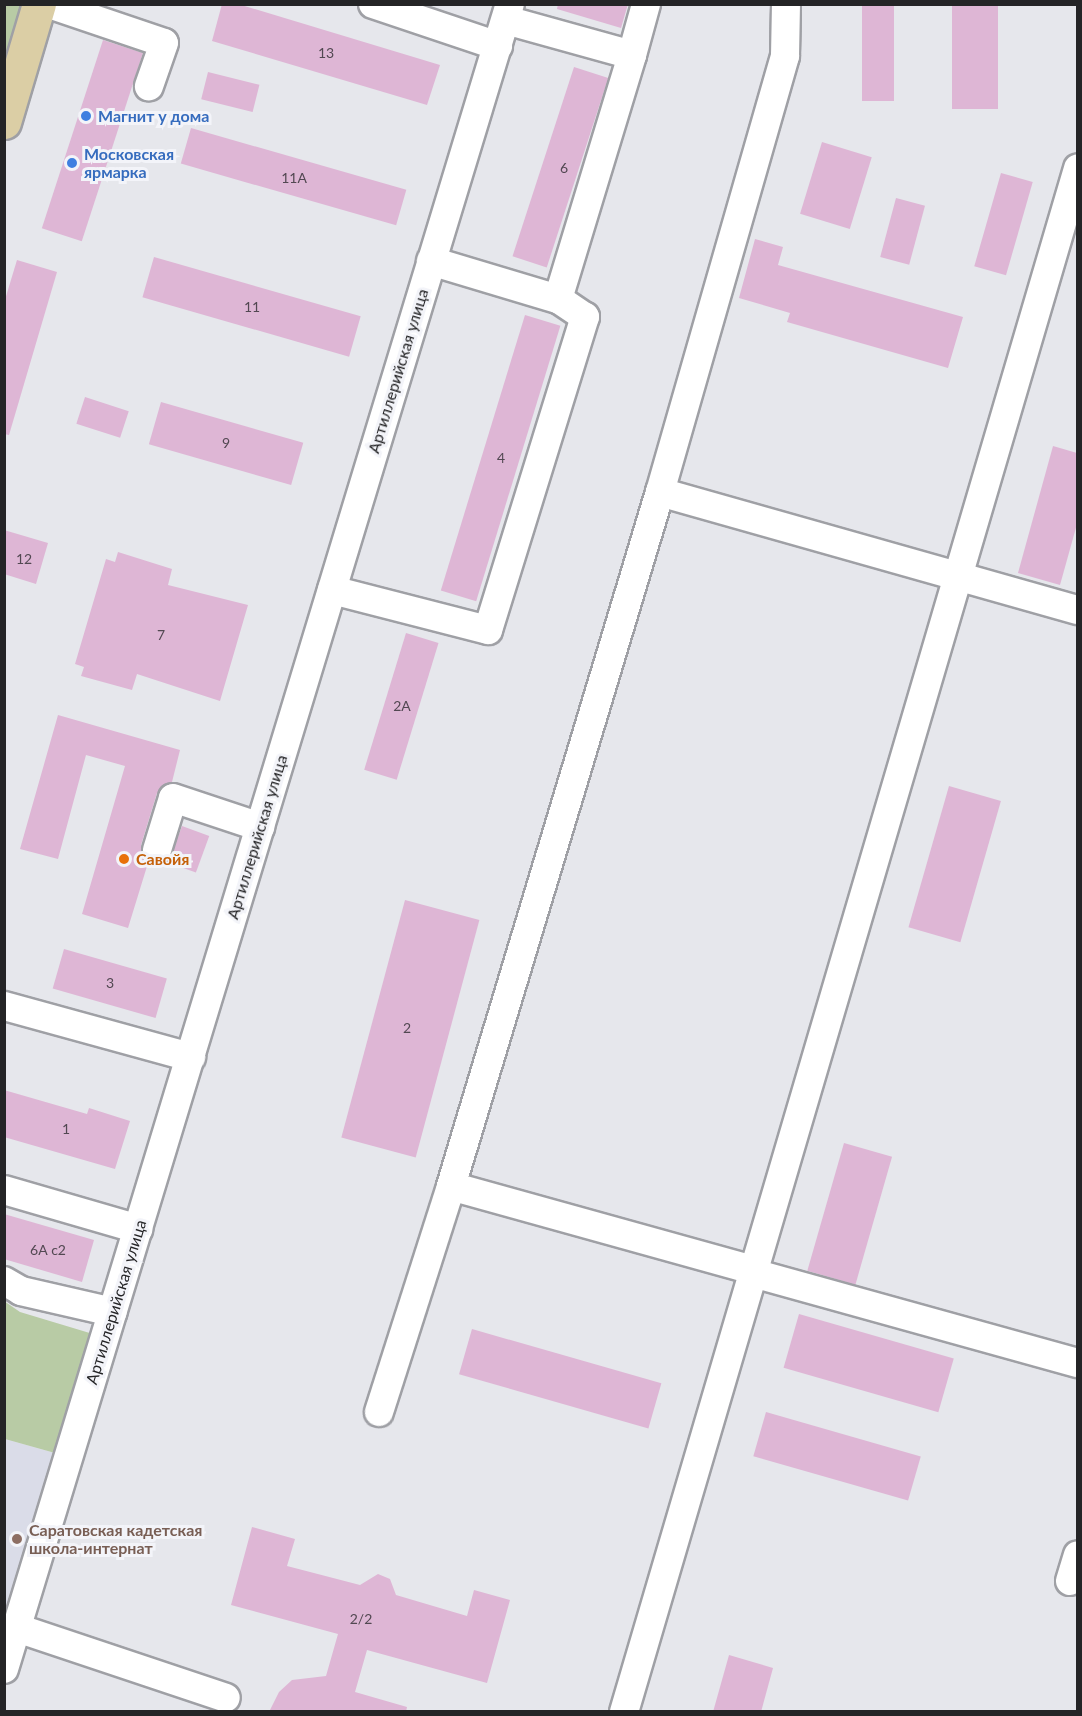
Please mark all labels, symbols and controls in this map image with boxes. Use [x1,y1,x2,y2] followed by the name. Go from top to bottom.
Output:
[318,45,334,61] house number: 13
[98,106,209,126] place label: Магнит у дома
[79,109,93,123] marker: Магнит у дома
[84,144,174,182] place label: Московская ярмарка
[65,156,79,170] marker: Московская ярмарка
[560,160,568,176] house number: 6
[281,170,307,186] house number: 11А
[364,286,432,456] street label: Артиллерийская улица
[244,299,260,315] house number: 11
[222,435,230,451] house number: 9
[497,450,505,466] house number: 4
[16,551,32,567] house number: 12
[157,627,165,643] house number: 7
[393,698,411,714] house number: 2А
[223,752,291,922] street label: Артиллерийская улица
[136,849,189,869] place label: Савойя
[117,852,131,866] marker: Савойя
[106,975,114,991] house number: 3
[403,1020,411,1036] house number: 2
[62,1121,70,1137] house number: 1
[82,1217,150,1387] street label: Артиллерийская улица
[30,1242,66,1258] house number: 6А с2
[29,1520,202,1558] place label: Саратовская кадетская школа-интернат
[10,1532,24,1546] marker: Саратовская кадетская школа-интернат
[350,1611,372,1627] house number: 2/2

